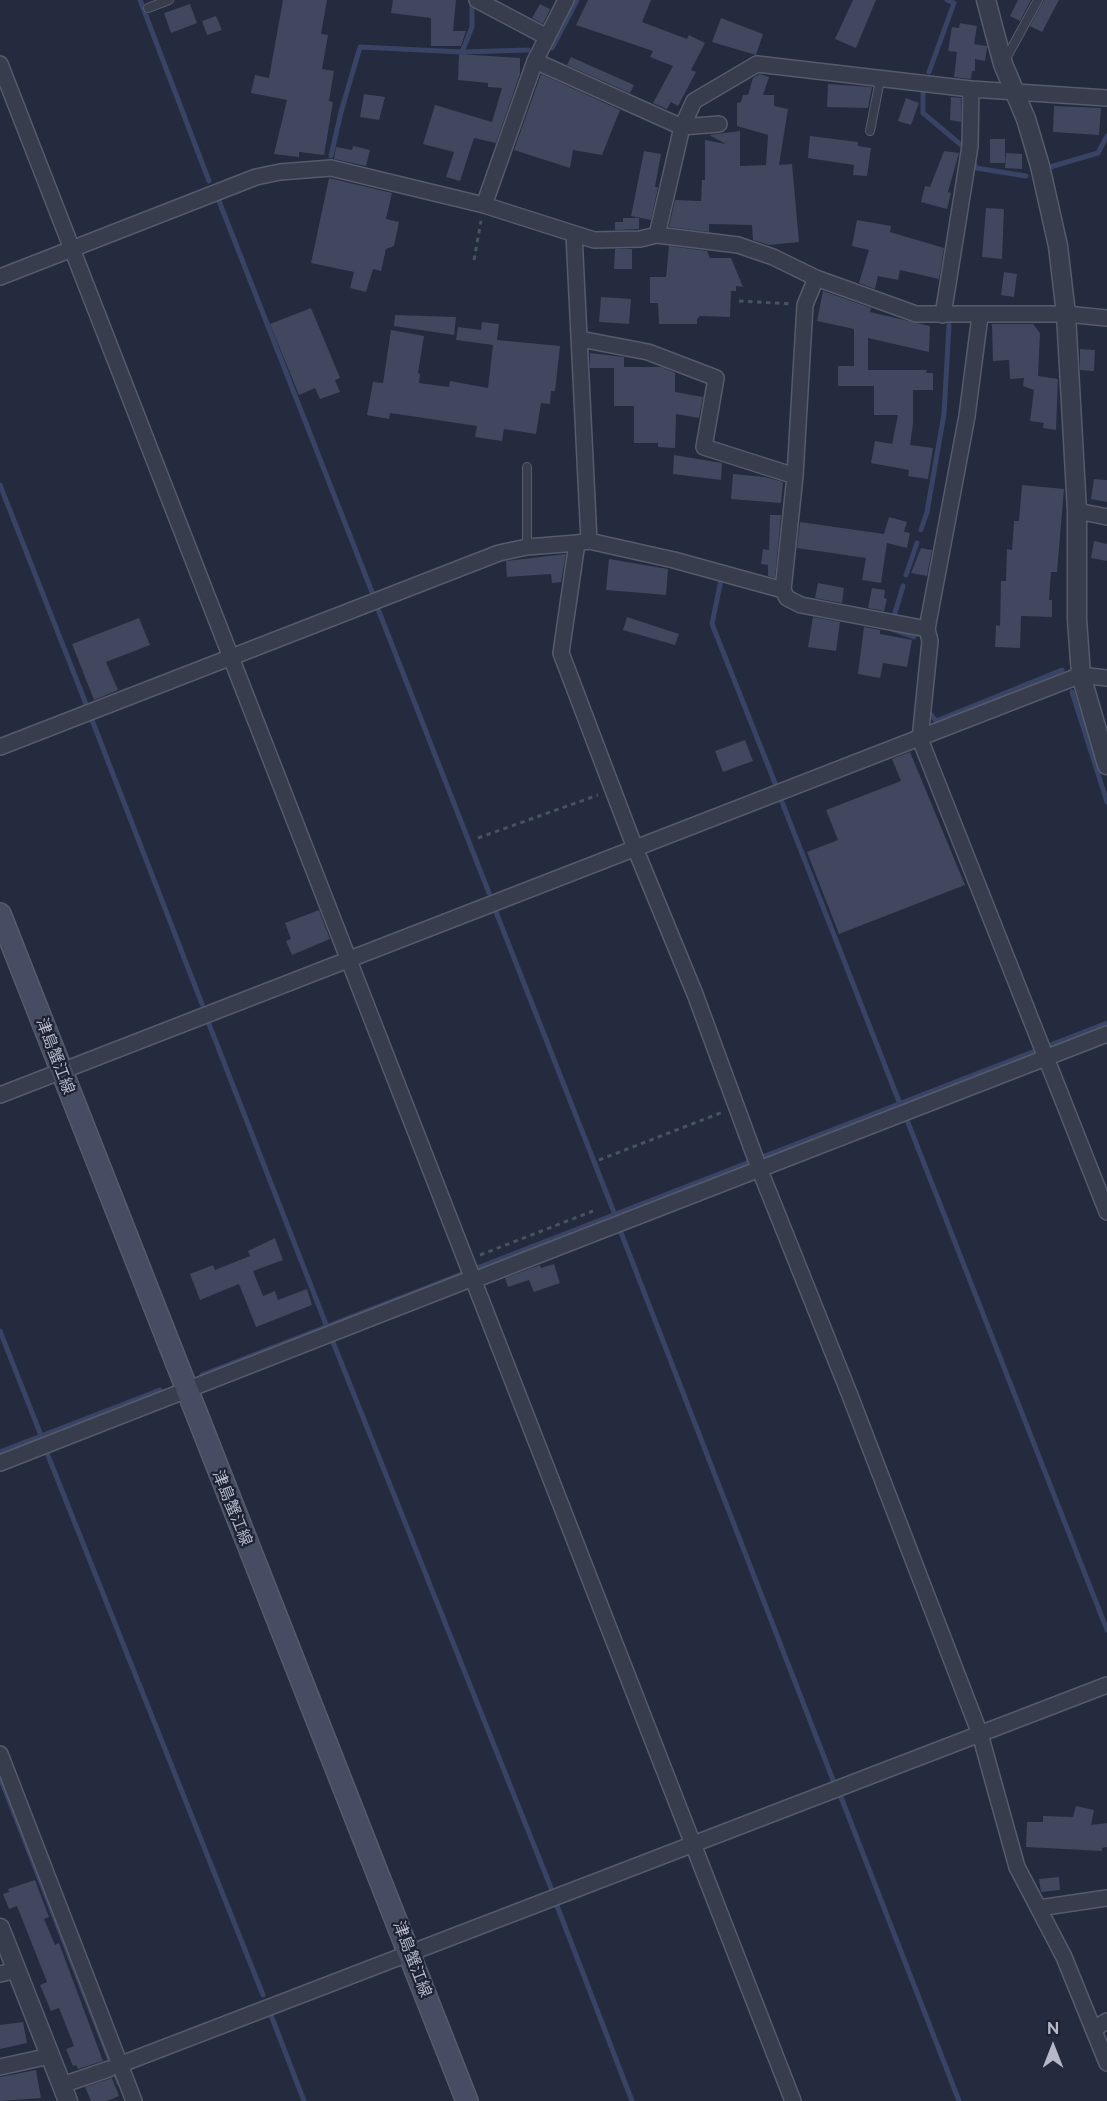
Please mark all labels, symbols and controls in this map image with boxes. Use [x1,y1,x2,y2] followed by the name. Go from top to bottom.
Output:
[32,1015,78,1097] street label: 津島蟹江線
[208,1467,256,1549] street label: 津島蟹江線
[389,1918,435,2000] street label: 津島蟹江線
[1023,2017,1083,2077] north arrow
[1047,2019,1059,2038] text: N

